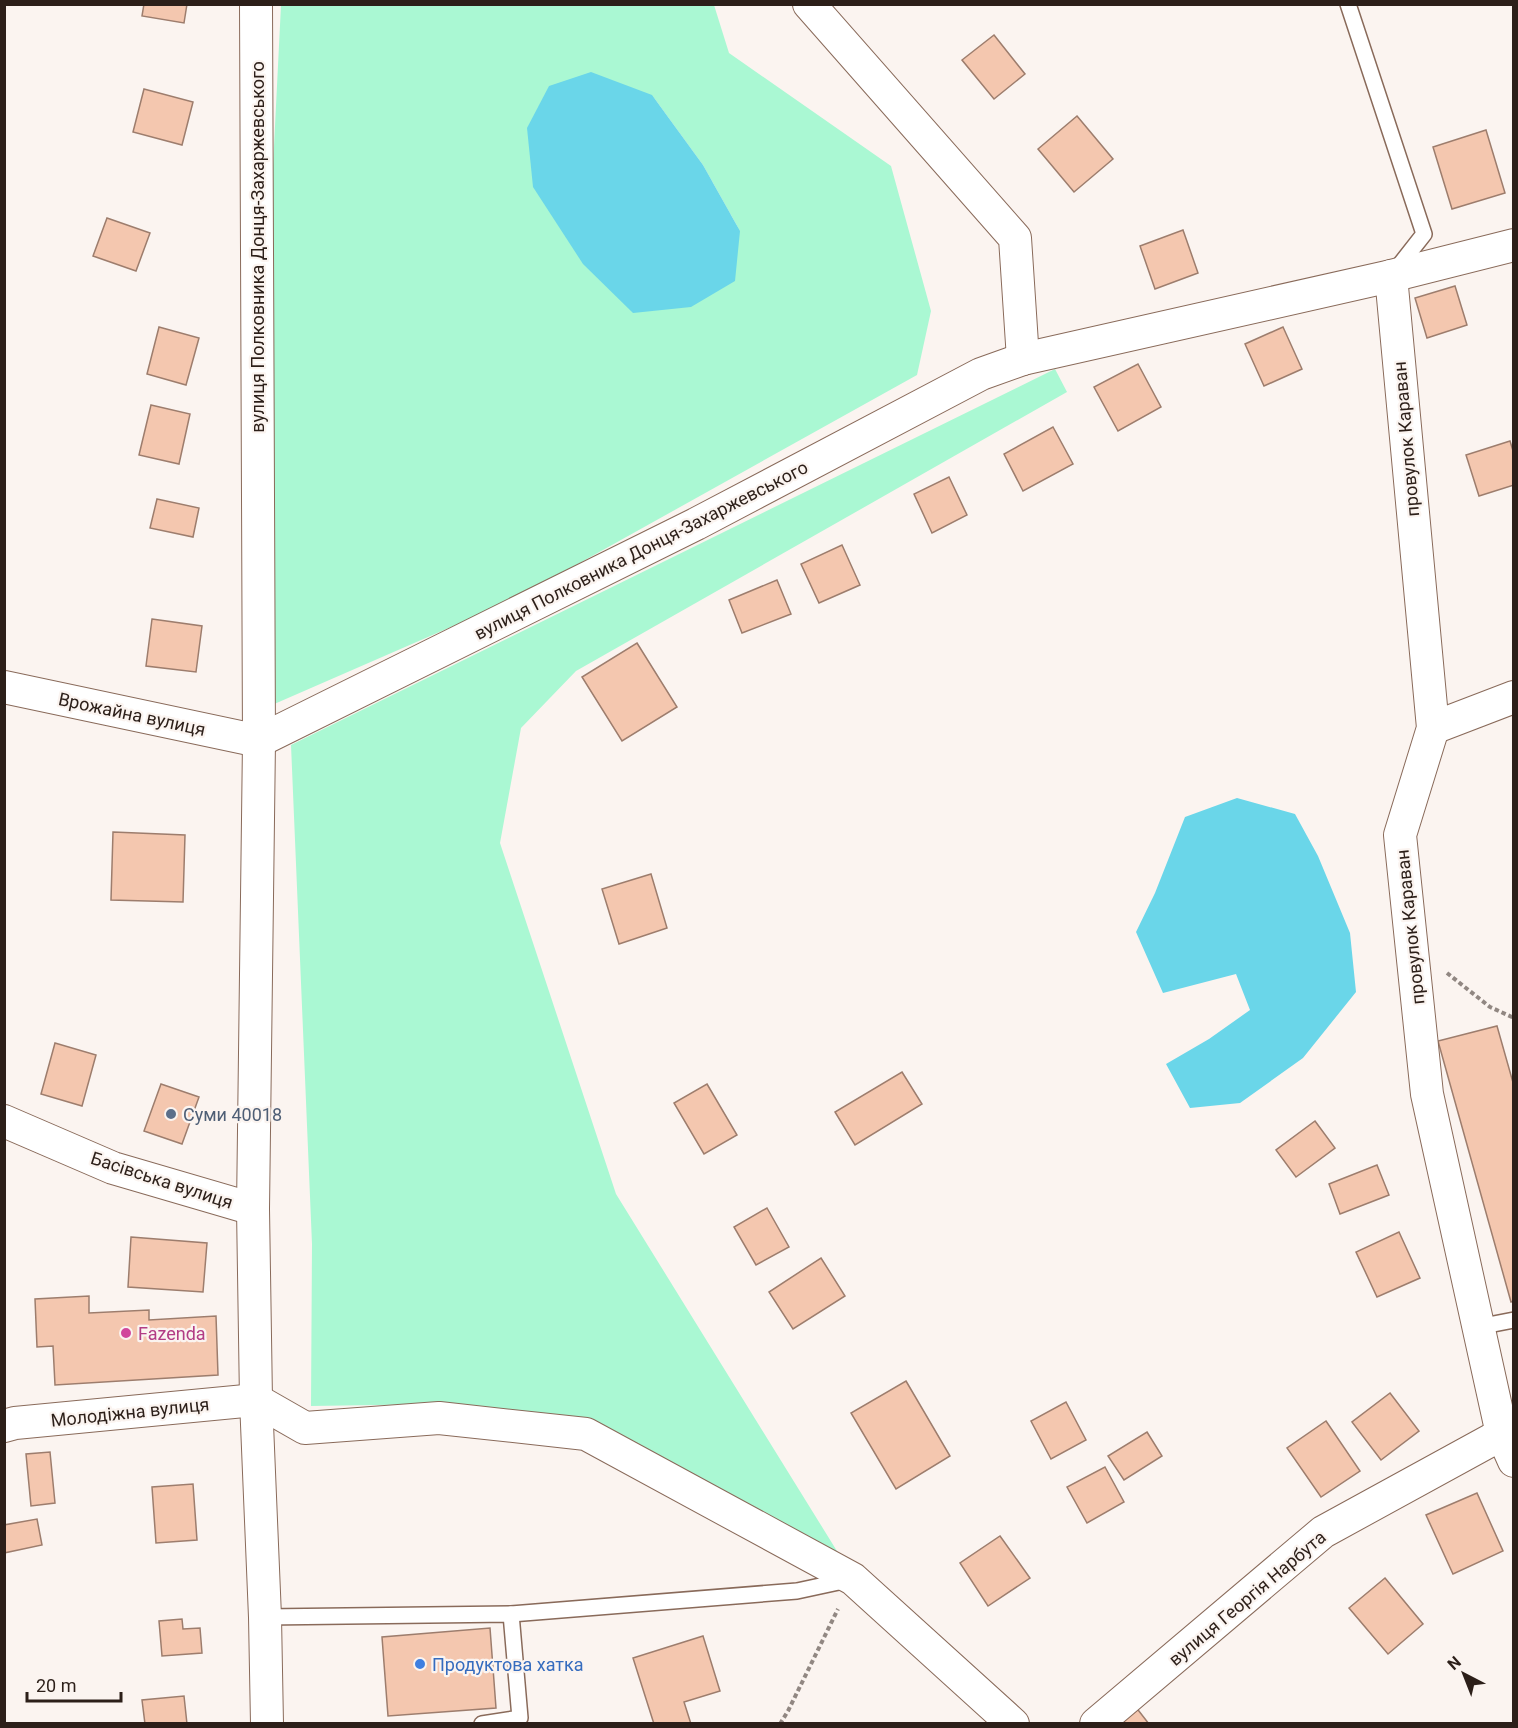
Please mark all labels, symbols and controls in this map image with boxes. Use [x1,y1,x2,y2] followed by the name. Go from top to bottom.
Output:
[247,61,268,433] street label: вулиця Полковника Донця-Захаржевського
[1389,361,1423,517] street label: провулок Караван
[471,456,811,644] street label: вулиця Полковника Донця-Захаржевського
[57,688,207,740] street label: Врожайна вулиця
[1391,848,1429,1006] street label: провулок Караван
[183,1104,282,1125] place label: Суми 40018
[164,1107,178,1121] marker: Суми 40018
[88,1147,236,1213] street label: Басівська вулиця
[138,1323,206,1344] place label: Fazenda
[119,1326,133,1340] marker: Fazenda
[50,1393,210,1431] street label: Молодіжна вулиця
[1164,1526,1330,1670] street label: вулиця Георгія Нарбута
[1434,1644,1494,1704] north arrow
[1444,1652,1465,1674] text: N
[432,1654,584,1675] place label: Продуктова хатка
[413,1657,427,1671] marker: Продуктова хатка
[27,1665,122,1703] scale bar
[36,1675,76,1696] text: 20 m

